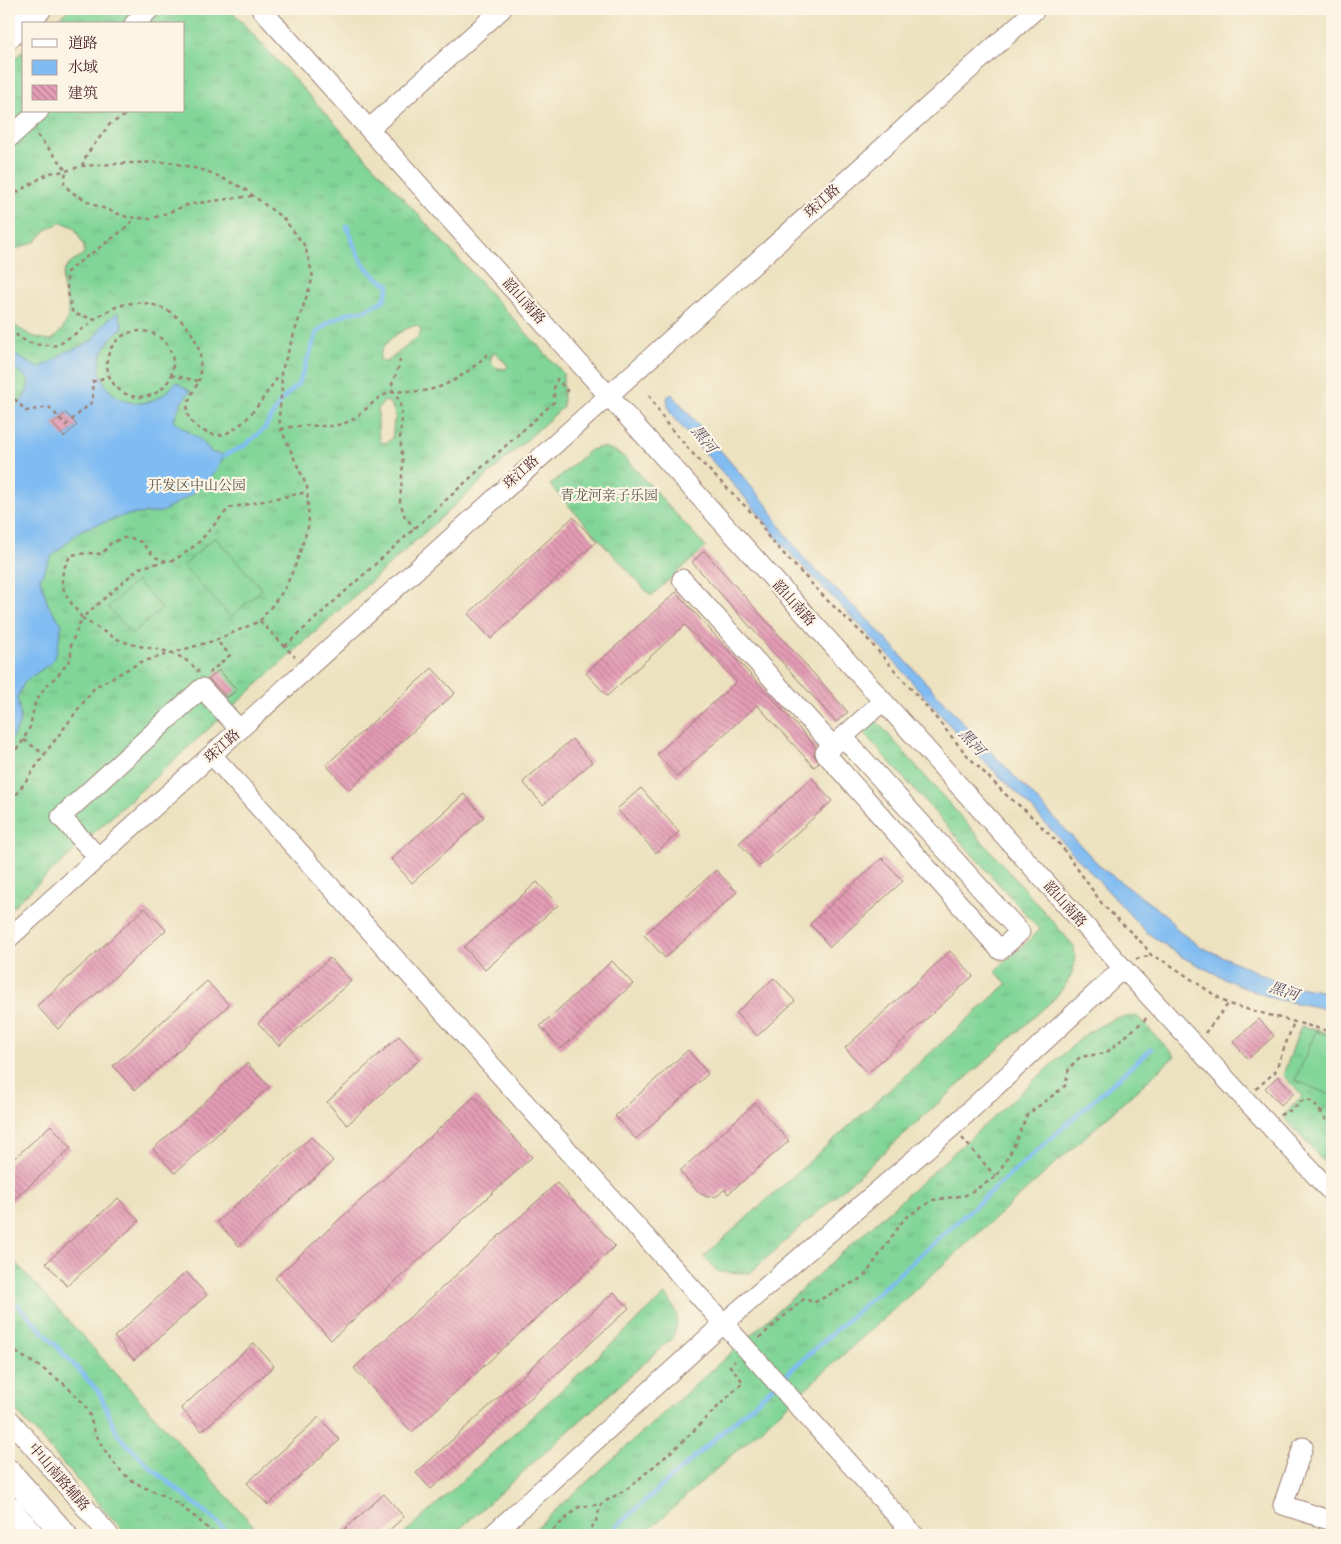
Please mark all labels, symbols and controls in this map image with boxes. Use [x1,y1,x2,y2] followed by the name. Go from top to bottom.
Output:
[22,22,185,112] legend
[68,34,98,52] text: 道路
[68,58,98,76] text: 水域
[68,84,98,102] text: 建筑
[801,181,843,221] street label: 珠江路
[499,275,549,327] street label: 韶山南路
[688,422,722,459] water label: 黑河
[500,452,542,492] street label: 珠江路
[148,477,246,494] park label: 开发区中山公园
[560,487,658,504] park label: 青龙河亲子乐园
[769,577,819,629] street label: 韶山南路
[955,725,991,761] water label: 黑河
[201,726,243,766] street label: 珠江路
[1040,878,1090,930] street label: 韶山南路
[1267,978,1304,1005] water label: 黑河
[25,1440,93,1514] street label: 中山南路辅路

